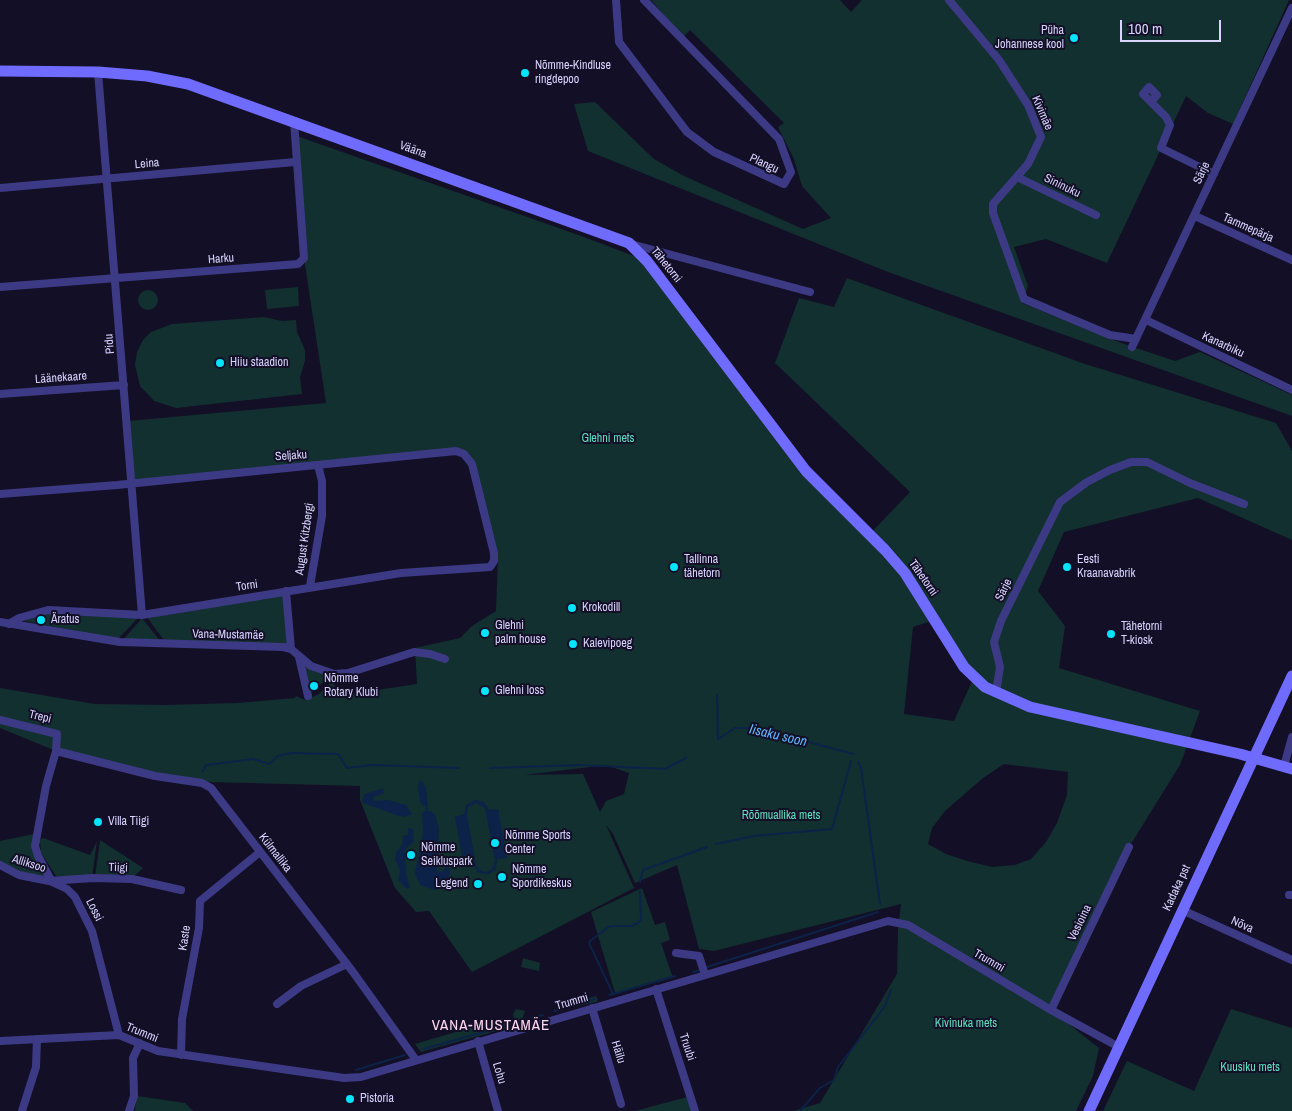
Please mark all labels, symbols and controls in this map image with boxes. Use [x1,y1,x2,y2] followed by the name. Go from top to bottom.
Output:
[1122,10,1223,42] scale bar
[1128,18,1162,39] text: 100 m
[995,24,1064,52] place label: Püha Johannese kool
[1068,32,1080,44] marker: Püha Johannese kool
[535,59,611,87] place label: Nõmme-Kindluse ringdepoo
[519,67,531,79] marker: Nõmme-Kindluse ringdepoo
[1028,94,1056,132] street label: Kivimäe
[398,138,428,162] street label: Vääna
[747,151,781,177] street label: Plangu
[134,156,160,172] street label: Leina
[1191,160,1213,186] street label: Särje
[1041,171,1083,201] street label: Sininuku
[1220,210,1276,246] street label: Tammepärja
[647,244,685,286] street label: Tähetorni
[207,251,235,267] street label: Harku
[1200,329,1246,361] street label: Kanarbiku
[102,333,118,355] street label: Pidu
[230,356,289,370] place label: Hiiu staadion
[214,357,226,369] marker: Hiiu staadion
[35,369,87,387] street label: Läänekaare
[581,432,635,446] park label: Glehni mets
[274,448,308,464] street label: Seljaku
[293,502,317,576] street label: August Kitzbergi
[684,553,720,581] place label: Tallinna tähetorn
[1077,553,1136,581] place label: Eesti Kraanavabrik
[905,557,941,599] street label: Tähetorni
[668,561,680,573] marker: Tallinna tähetorn
[1061,561,1073,573] marker: Eesti Kraanavabrik
[235,577,259,595] street label: Torni
[992,577,1016,603] street label: Särje
[582,601,620,615] place label: Krokodill
[566,602,578,614] marker: Krokodill
[51,613,79,627] place label: Äratus
[35,614,47,626] marker: Äratus
[495,619,546,647] place label: Glehni palm house
[1121,620,1162,648] place label: Tähetorni T-kiosk
[192,627,264,643] street label: Vana-Mustamäe
[479,627,491,639] marker: Glehni palm house
[1105,628,1117,640] marker: Tähetorni T-kiosk
[583,637,632,651] place label: Kalevipoeg
[567,638,579,650] marker: Kalevipoeg
[324,672,378,700] place label: Nõmme Rotary Klubi
[308,680,320,692] marker: Nõmme Rotary Klubi
[495,684,544,698] place label: Glehni loss
[479,685,491,697] marker: Glehni loss
[27,707,53,727] street label: Trepi
[748,721,808,751] water label: Iisaku soon
[742,809,820,823] park label: Rõõmuallika mets
[108,815,149,829] place label: Villa Tiigi
[92,816,104,828] marker: Villa Tiigi
[505,829,571,857] place label: Nõmme Sports Center
[255,831,295,875] street label: Külmallika
[489,837,501,849] marker: Nõmme Sports Center
[421,841,472,869] place label: Nõmme Seikluspark
[405,849,417,861] marker: Nõmme Seikluspark
[10,852,48,876] street label: Alliksoo
[108,860,128,876] street label: Tiigi
[512,863,572,891] place label: Nõmme Spordikeskus
[1160,863,1194,913] street label: Kadaka pst
[496,871,508,883] marker: Nõmme Spordikeskus
[435,877,468,891] place label: Legend
[472,878,484,890] marker: Legend
[82,896,106,924] street label: Lossi
[1065,903,1095,943] street label: Vesioina
[1229,914,1255,936] street label: Nõva
[176,924,194,952] street label: Kaste
[971,946,1007,976] street label: Trummi
[554,990,590,1014] street label: Trummi
[430,1017,552,1035] district label: VANA-MUSTAMÄE
[935,1017,997,1031] park label: Kivinuka mets
[124,1020,160,1046] street label: Trummi
[676,1031,698,1063] street label: Truubi
[608,1039,628,1065] street label: Häilu
[489,1060,509,1086] street label: Lohu
[1220,1061,1280,1075] park label: Kuusiku mets
[360,1092,394,1106] place label: Pistoria
[344,1093,356,1105] marker: Pistoria

